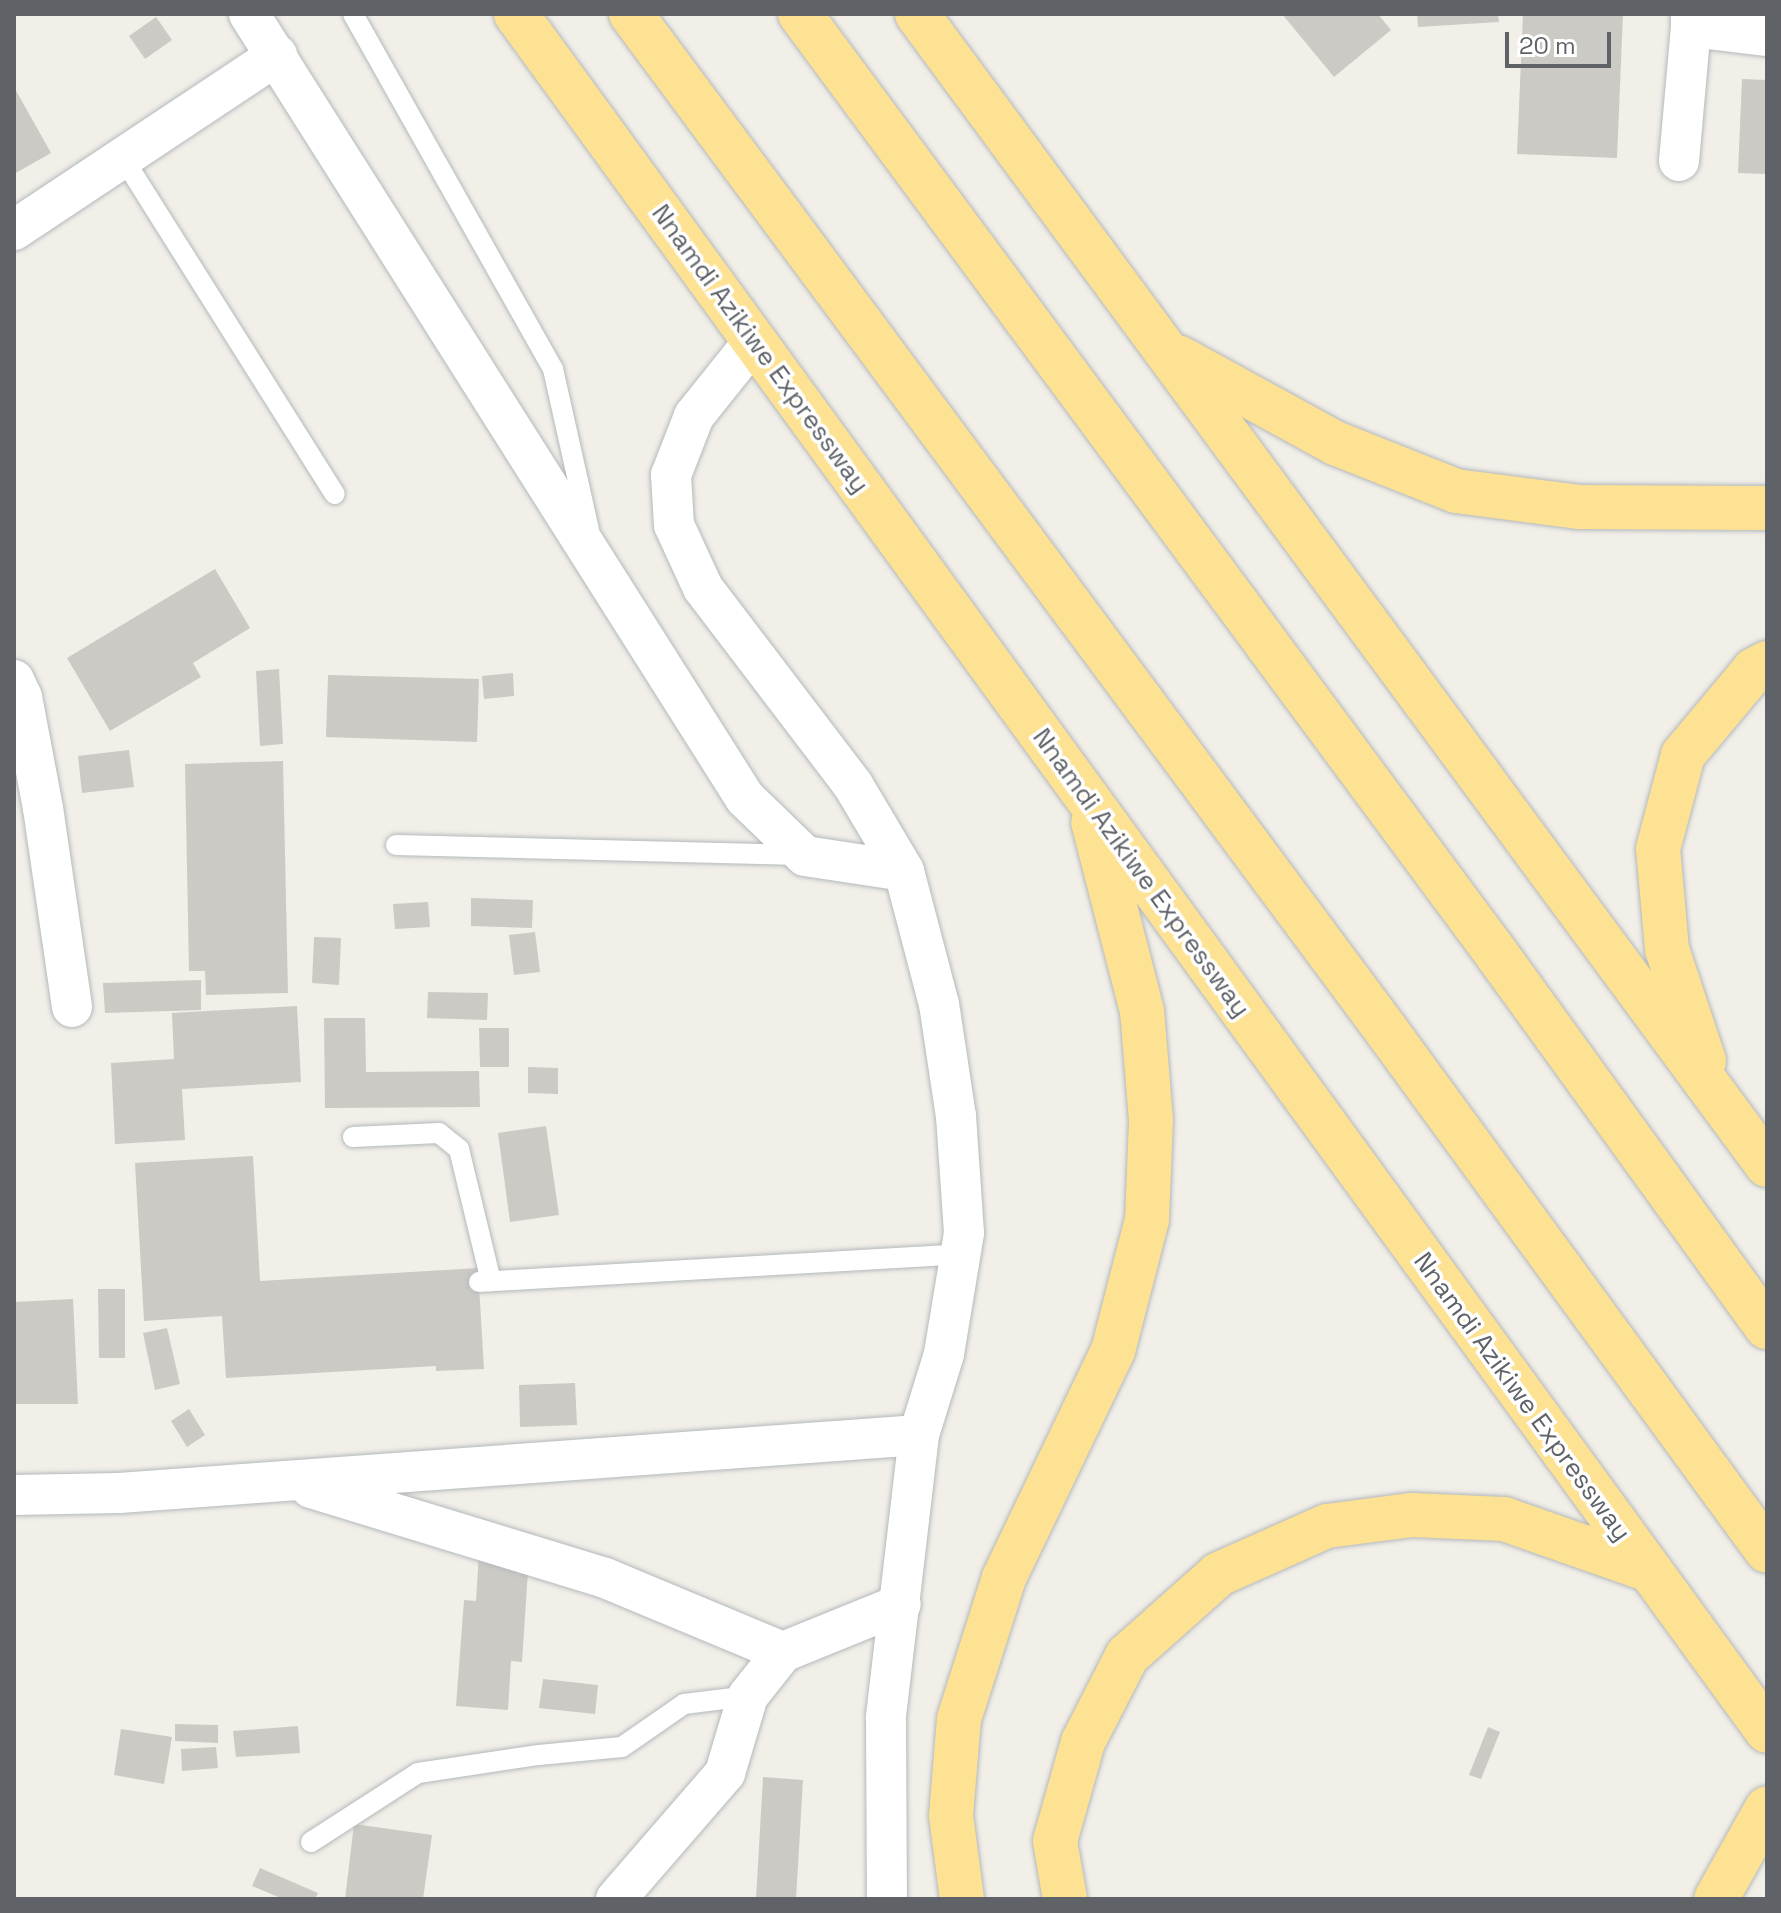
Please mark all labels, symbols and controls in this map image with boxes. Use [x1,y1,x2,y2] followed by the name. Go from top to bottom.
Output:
[1509,16,1615,66] scale bar
[1519,30,1576,61] text: 20 m
[645,198,875,500] street label: Nnamdi Azikiwe Expressway
[1026,722,1256,1024] street label: Nnamdi Azikiwe Expressway
[1407,1246,1637,1548] street label: Nnamdi Azikiwe Expressway

